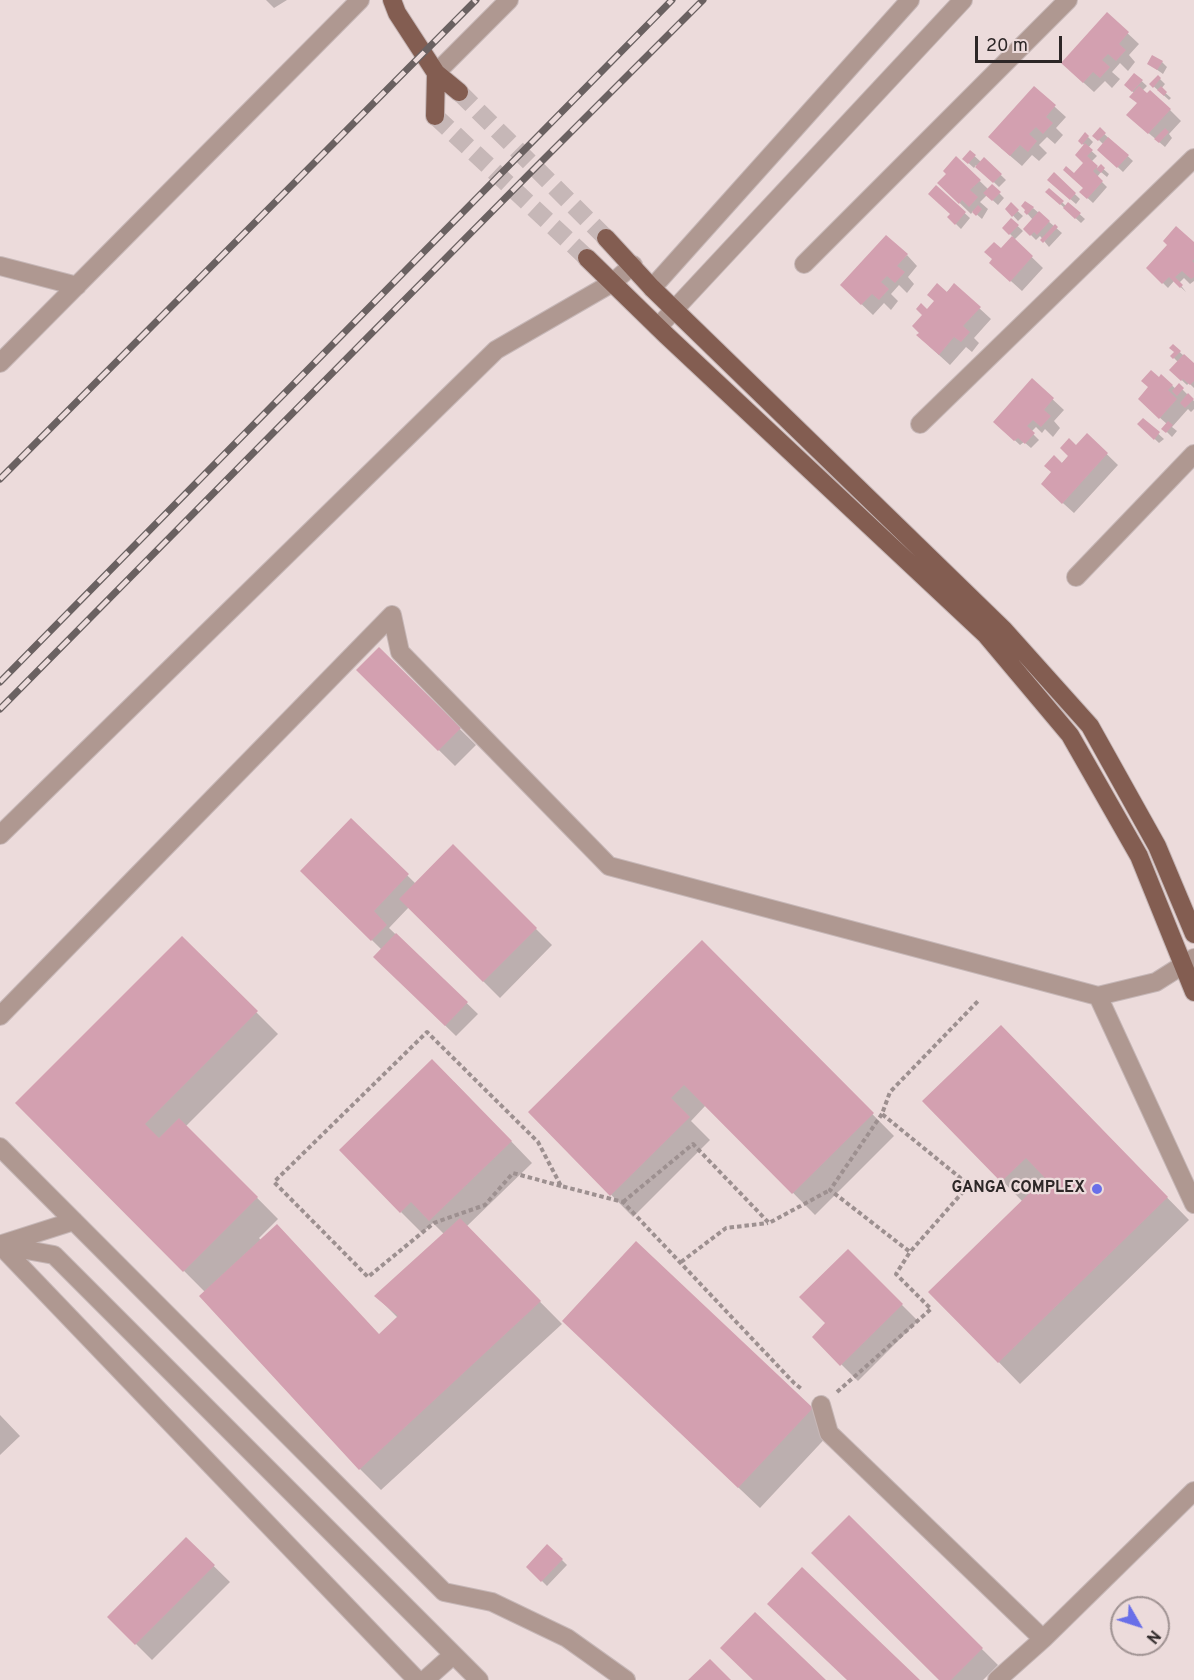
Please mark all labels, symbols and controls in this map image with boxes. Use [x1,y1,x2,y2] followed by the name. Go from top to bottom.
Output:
[978,24,1065,62] scale bar
[986,35,1028,58] text: 20 m
[952,1179,1085,1199] place label: GANGA COMPLEX
[1090,1182,1104,1196] marker: GANGA COMPLEX
[1110,1596,1170,1656] north arrow
[1141,1625,1164,1647] text: N

